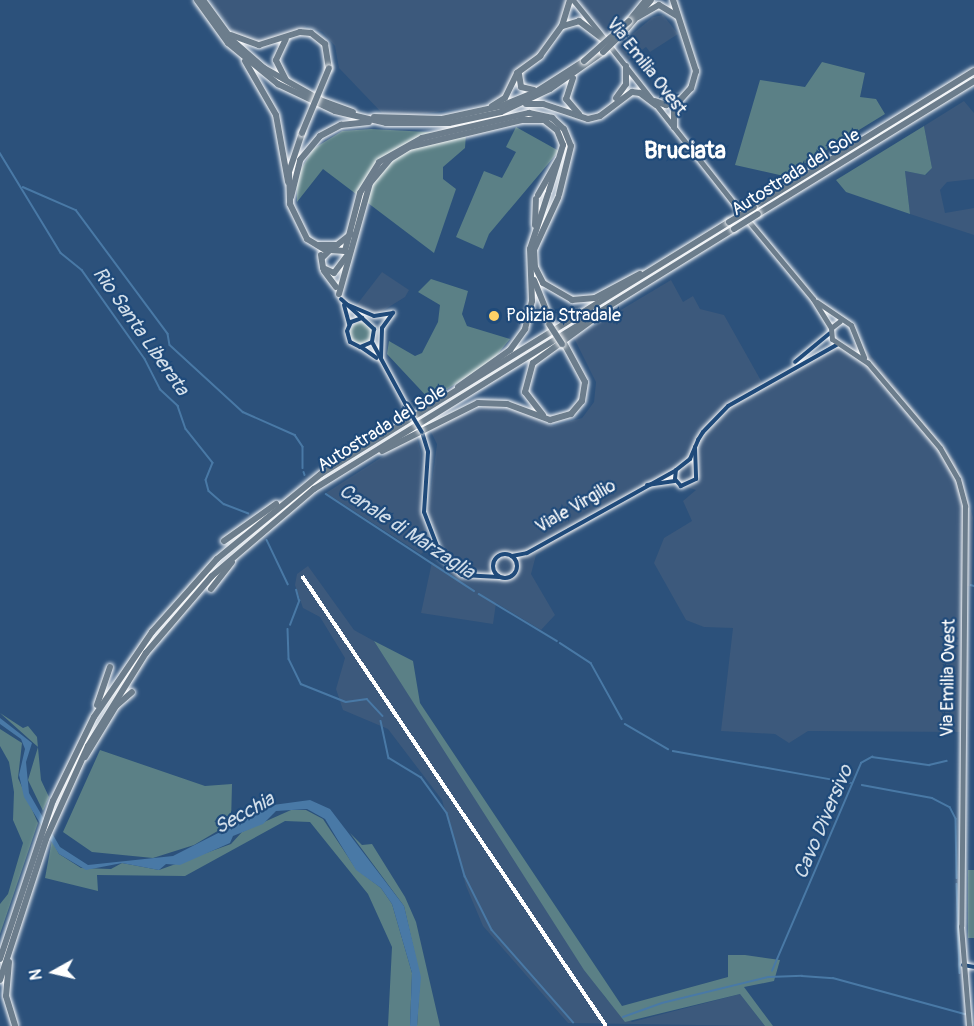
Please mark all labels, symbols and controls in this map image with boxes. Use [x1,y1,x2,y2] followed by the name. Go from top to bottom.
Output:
[601,14,691,120] street label: Via Emilia Ovest
[728,125,864,221] street label: Autostrada del Sole
[644,137,726,165] district label: Bruciata
[88,262,194,400] water label: Rio Santa Liberata
[506,305,621,327] place label: Polizia Stradale
[487,309,501,323] marker: Polizia Stradale
[314,381,450,477] street label: Autostrada del Sole
[532,475,620,539] street label: Viale Virgilio
[335,478,479,584] water label: Canale di Marzaglia
[937,619,961,737] street label: Via Emilia Ovest
[788,762,858,882] water label: Cavo Diversivo
[210,787,278,839] water label: Secchia
[24,942,84,1002] north arrow
[26,968,47,981] text: N

